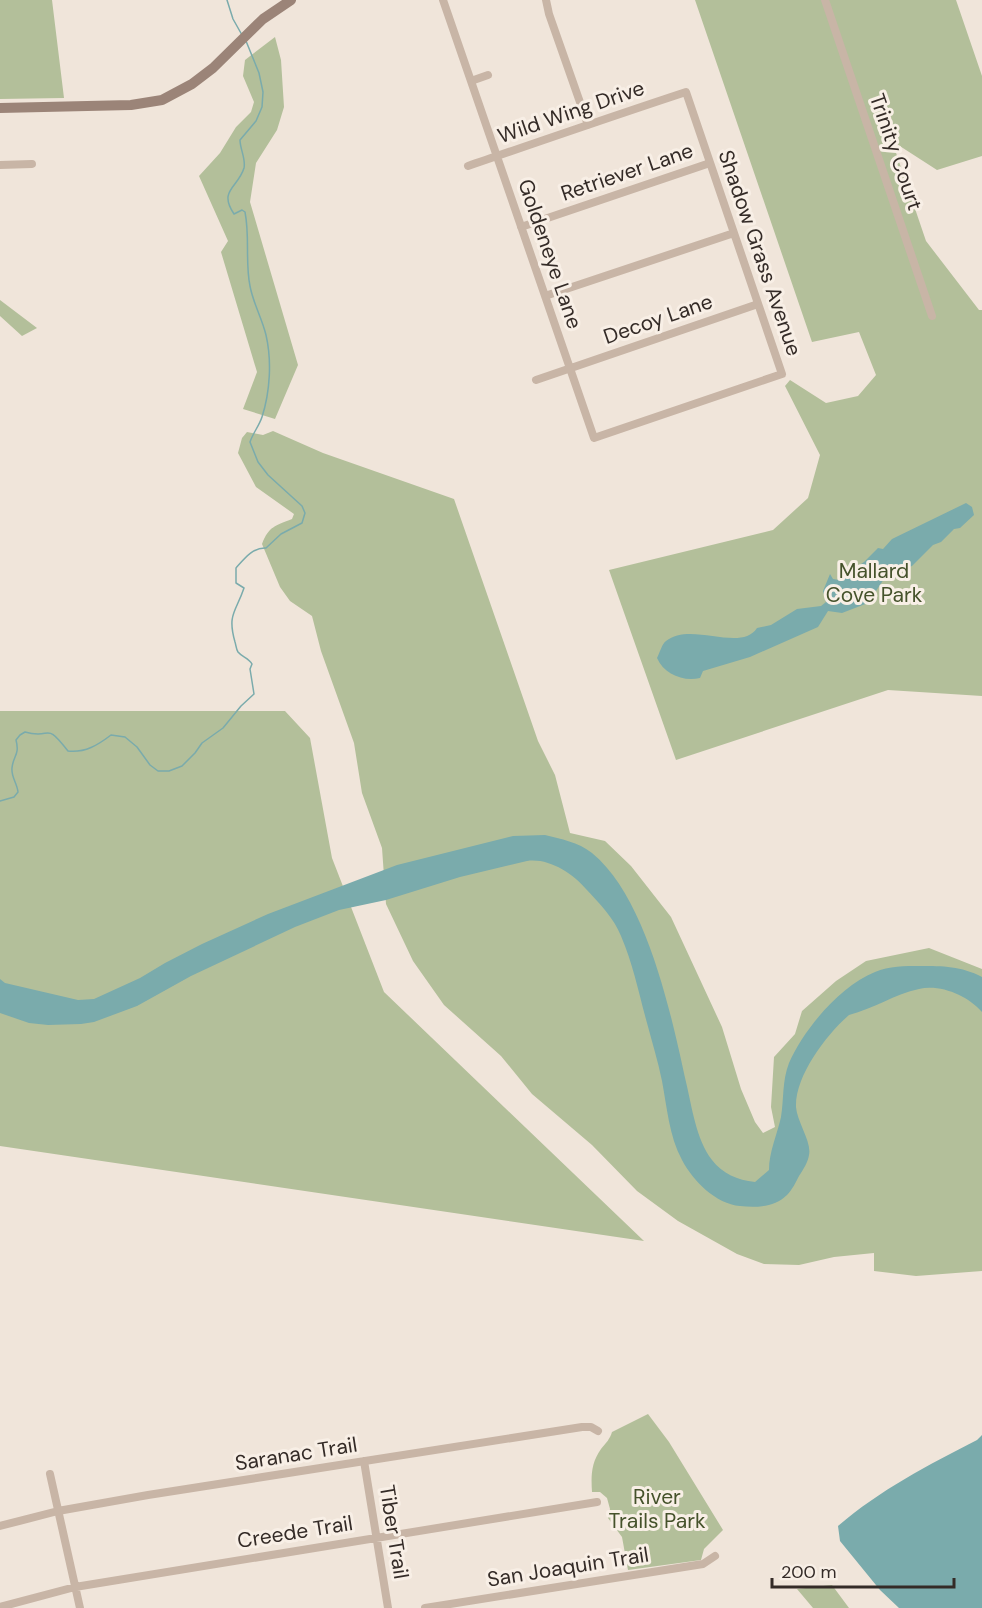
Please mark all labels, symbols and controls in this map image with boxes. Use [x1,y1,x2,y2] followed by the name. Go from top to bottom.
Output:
[494,74,648,150] street label: Wild Wing Drive
[863,90,929,214] street label: Trinity Court
[557,136,697,208] street label: Retriever Lane
[712,146,808,360] street label: Shadow Grass Avenue
[511,176,589,333] street label: Goldeneye Lane
[600,287,716,351] street label: Decoy Lane
[826,557,923,609] park label: Mallard Cove Park
[233,1431,359,1477] street label: Saranac Trail
[373,1483,415,1581] street label: Tiber Trail
[608,1483,706,1535] park label: River Trails Park
[235,1509,355,1555] street label: Creede Trail
[485,1540,651,1594] street label: San Joaquin Trail
[772,1551,954,1589] scale bar
[781,1560,837,1584] text: 200 m

